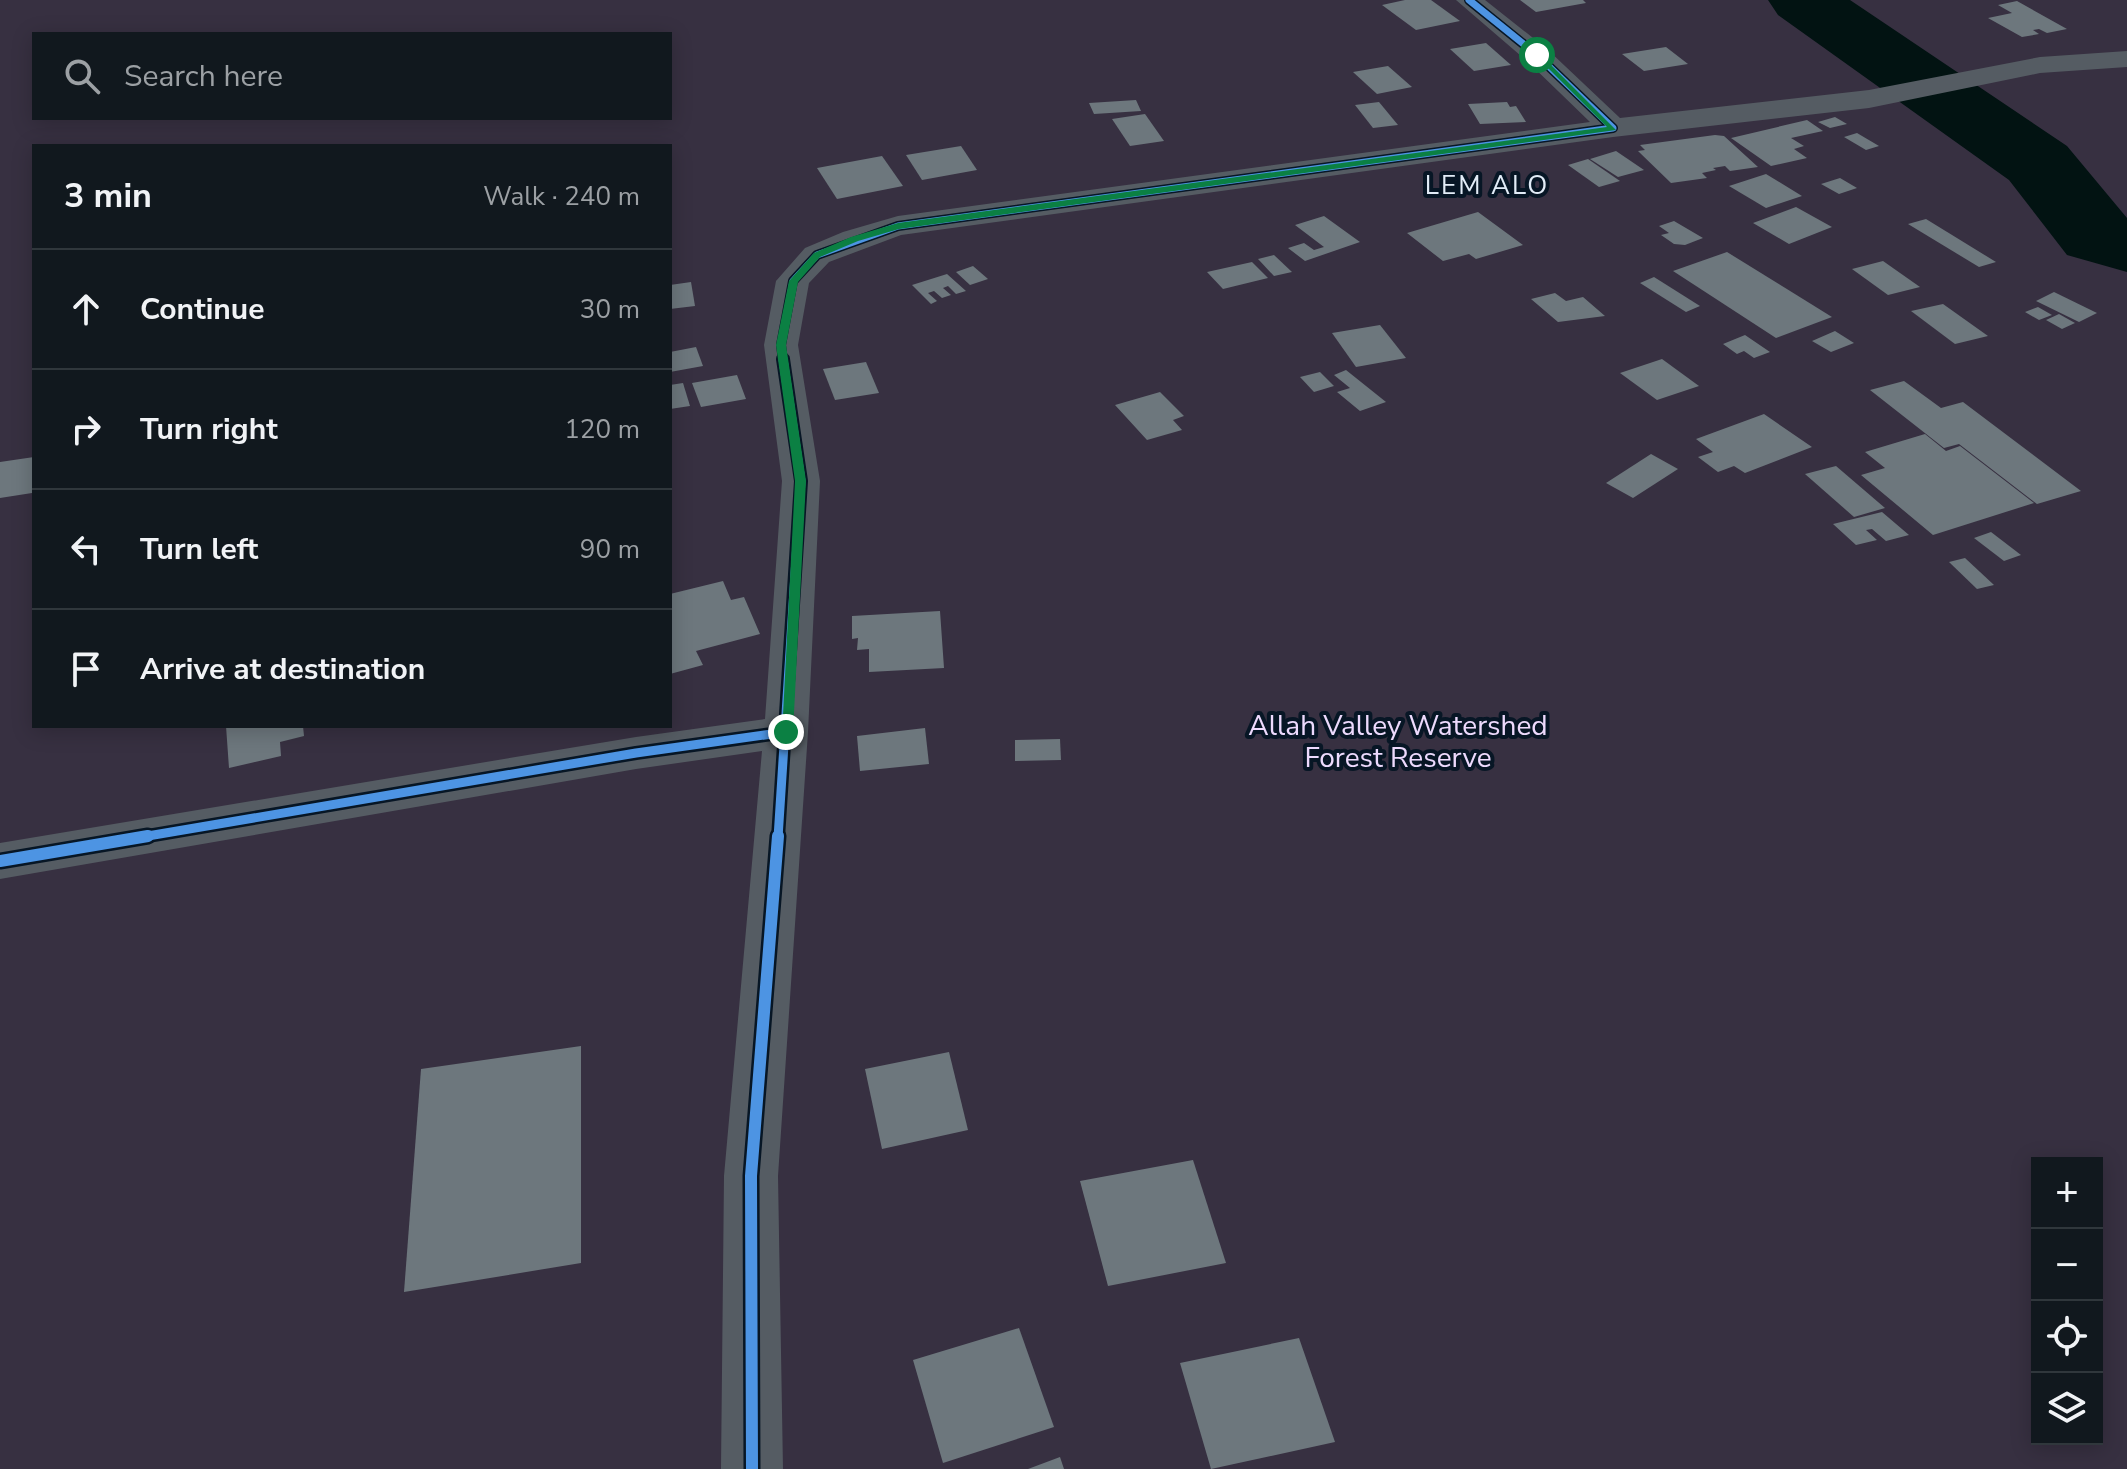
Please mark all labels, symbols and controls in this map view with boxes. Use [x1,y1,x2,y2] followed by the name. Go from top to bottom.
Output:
[32,32,672,120] search box
[1519,37,1555,73] route start
[60,54,104,98] icon: search
[124,56,283,97] text: Search here
[1425,168,1549,203] district label: LEM ALO
[64,173,152,219] text: 3 min
[483,179,640,214] text: Walk · 240 m
[64,287,108,331] icon: ahead
[140,289,265,330] text: Continue
[580,292,640,327] text: 30 m
[64,407,108,451] icon: right
[140,409,278,450] text: Turn right
[564,412,640,447] text: 120 m
[64,527,108,571] icon: left
[140,529,258,570] text: Turn left
[580,532,640,567] text: 90 m
[64,647,108,691] icon: arrive
[140,649,425,690] text: Arrive at destination
[1248,707,1548,777] park label: Allah Valley Watershed Forest Reserve
[768,714,804,750] route end
[2031,1157,2103,1445] map controls
[2031,1157,2103,1229] button: +
[2031,1229,2103,1301] button: −
[2031,1301,2103,1373] button: locate
[2031,1373,2103,1445] button: layers

